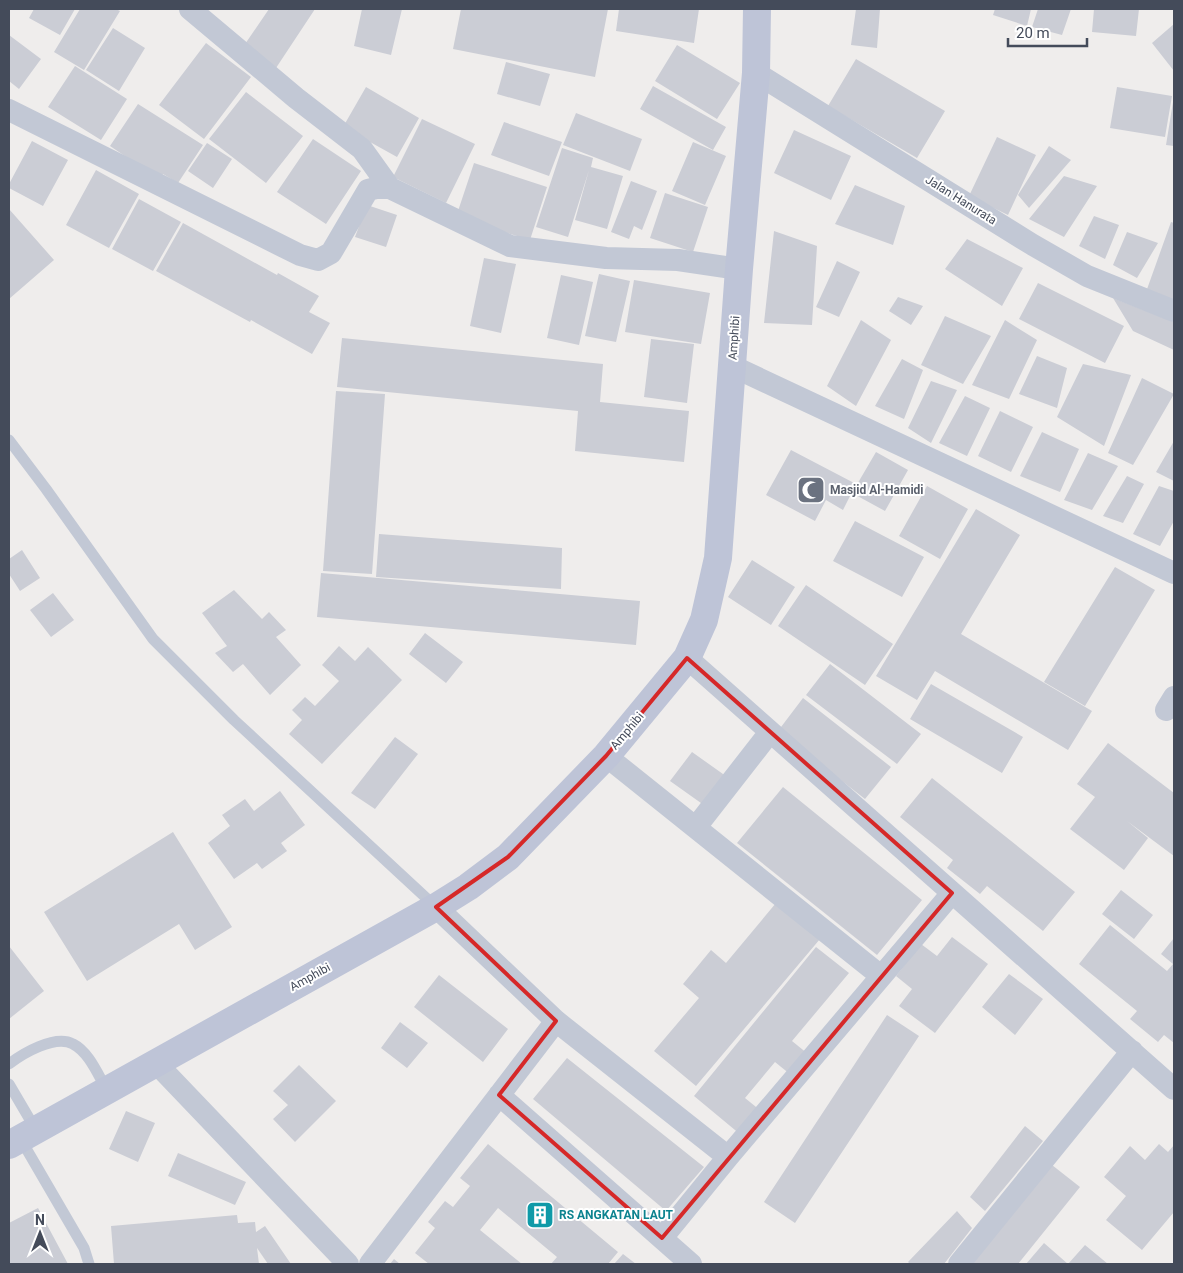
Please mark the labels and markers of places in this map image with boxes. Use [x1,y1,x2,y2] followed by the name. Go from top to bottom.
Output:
[796,475,826,505] mosque icon: Masjid Al-Hamidi
[830,483,924,497] place label: Masjid Al-Hamidi
[525,1200,555,1230] building icon: RS ANGKATAN LAUT
[559,1208,674,1222] place label: RS ANGKATAN LAUT

